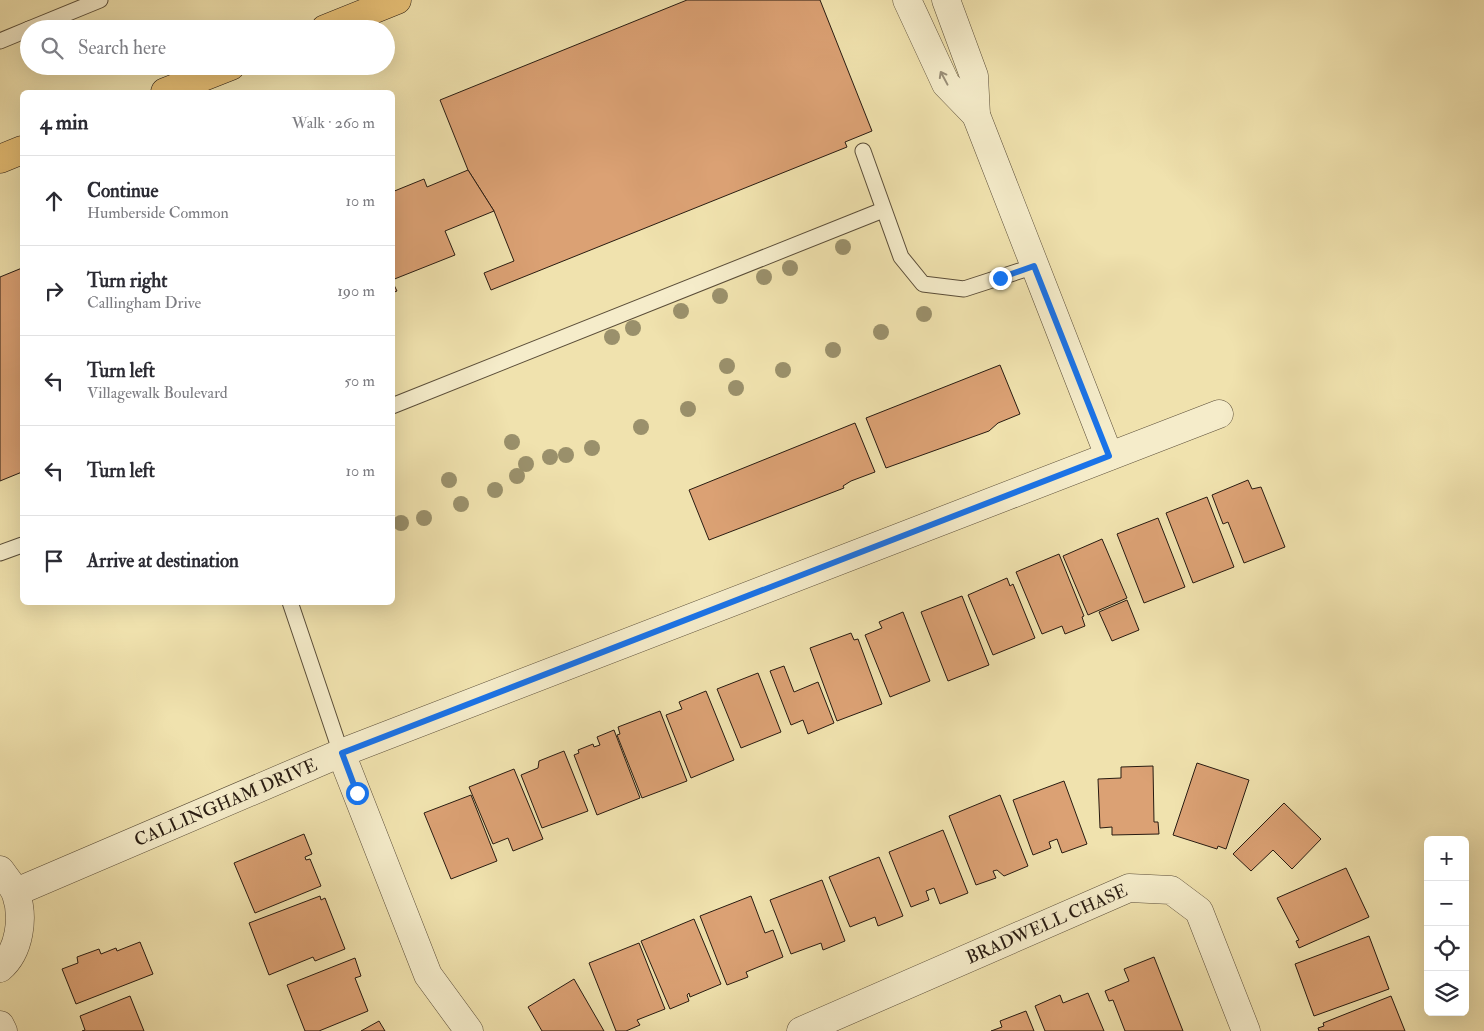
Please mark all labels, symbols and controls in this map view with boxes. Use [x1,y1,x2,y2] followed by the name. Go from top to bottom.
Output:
[20,20,395,75] search box
[38,34,66,62] icon: search
[78,36,166,60] text: Search here
[939,71,949,86] one-way arrow
[40,109,88,136] text: 4 min
[292,113,375,133] text: Walk · 260 m
[87,179,158,203] text: Continue
[40,187,68,215] icon: ahead
[345,191,375,211] text: 10 m
[87,203,229,223] text: Humberside Common
[989,267,1012,290] route end
[87,269,167,293] text: Turn right
[40,277,68,305] icon: right
[337,281,375,301] text: 190 m
[87,293,201,313] text: Callingham Drive
[87,359,155,383] text: Turn left
[40,367,68,395] icon: left
[344,371,375,391] text: 50 m
[87,383,228,403] text: Villagewalk Boulevard
[40,457,68,485] icon: left
[87,459,155,483] text: Turn left
[345,461,375,481] text: 10 m
[40,547,68,575] icon: arrive
[87,549,239,573] text: Arrive at destination
[131,754,321,852] street label: CALLINGHAM DRIVE
[346,782,369,805] route start
[1424,836,1469,1016] map controls
[1424,836,1469,881] button: +
[963,879,1131,970] street label: BRADWELL CHASE
[1424,881,1469,926] button: −
[1424,926,1469,971] button: locate
[1424,971,1469,1016] button: layers

